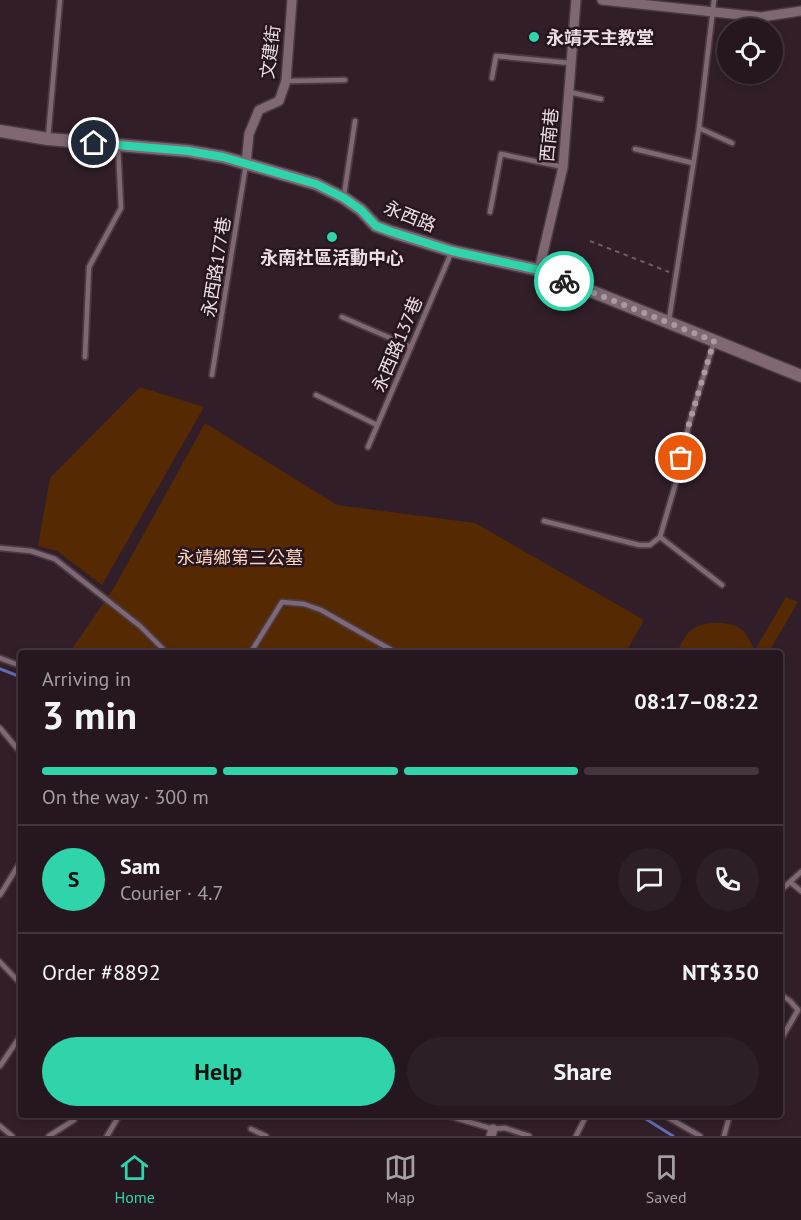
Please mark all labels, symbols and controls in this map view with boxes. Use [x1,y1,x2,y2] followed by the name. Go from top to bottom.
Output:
[717,18,783,84] map controls
[717,18,783,84] button: locate
[255,24,285,80] street label: 文建街
[546,26,654,49] place label: 永靖天主教堂
[527,30,541,44] marker: 永靖天主教堂
[535,107,563,163] street label: 西南巷
[68,117,119,168] pin
[77,126,110,159] icon: home
[381,195,439,237] street label: 永西路
[197,215,235,319] street label: 永西路177巷
[325,230,339,244] marker: 永南社區活動中心
[260,246,404,269] place label: 永南社區活動中心
[534,251,594,311] courier
[548,265,581,298] icon: bike
[367,293,427,395] street label: 永西路137巷
[655,432,706,483] pin
[664,441,697,474] icon: bag
[177,546,303,569] park label: 永靖鄉第三公墓
[42,666,131,692] text: Arriving in
[634,687,759,715] text: 08:17–08:22
[42,689,137,740] text: 3 min
[42,784,209,810] text: On the way · 300 m
[618,848,681,911] button: chat
[696,848,759,911] button: phone
[120,852,160,880] text: Sam
[68,865,79,893] text: S
[120,880,223,906] text: Courier · 4.7
[42,958,161,986] text: Order #8892
[682,958,759,986] text: NT$350
[42,1037,395,1106] button: Help
[407,1037,759,1106] button: Share
[114,1151,155,1207] tab: Home
[384,1151,417,1207] tab: Map
[646,1151,687,1207] tab: Saved

